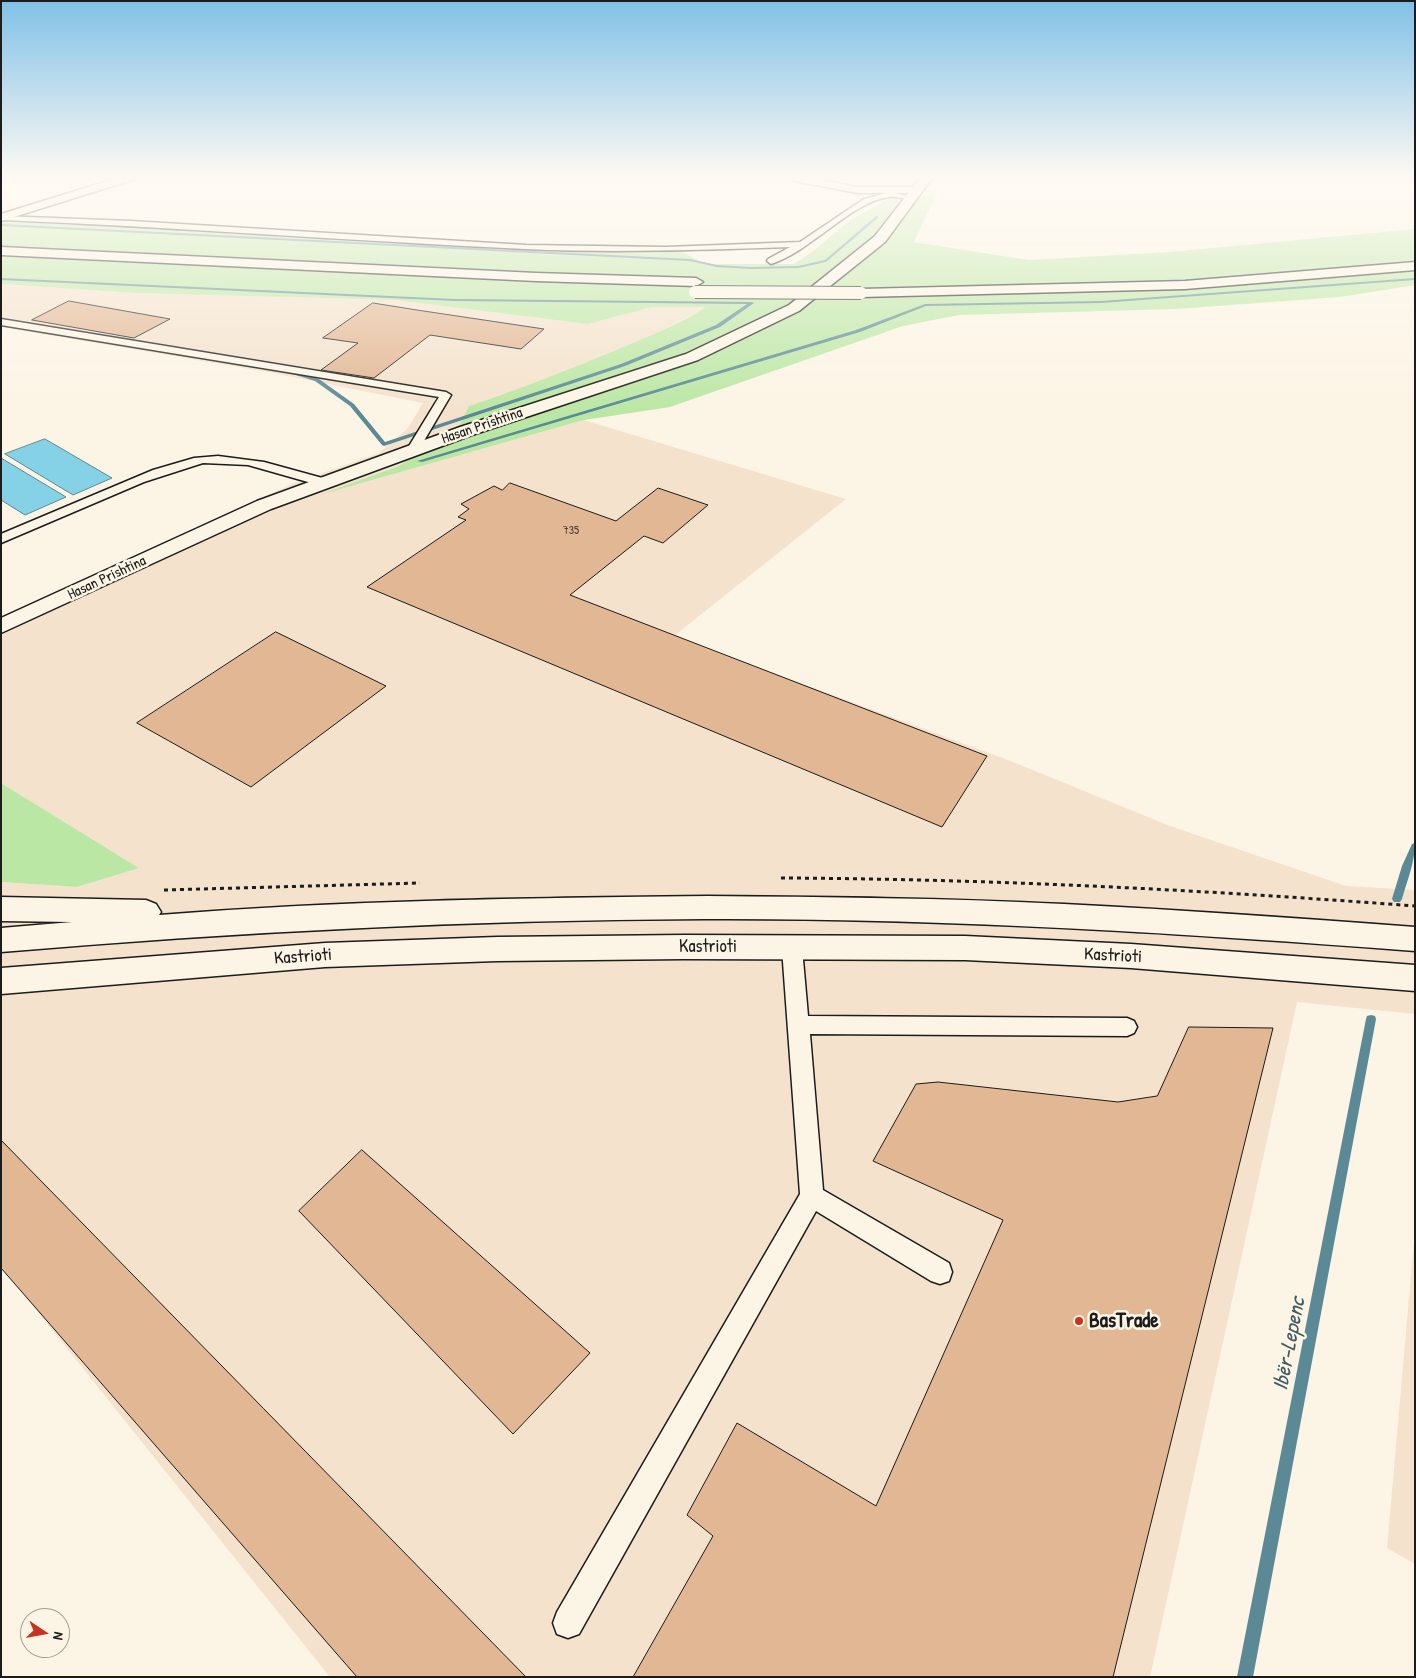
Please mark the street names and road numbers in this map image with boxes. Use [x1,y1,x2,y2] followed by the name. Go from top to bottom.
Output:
[439,404,525,448] street label: Hasan Prishtina
[65,552,149,604] street label: Hasan Prishtina
[679,936,737,958] street label: Kastrioti
[273,944,333,970] street label: Kastrioti
[1083,944,1143,968] street label: Kastrioti

